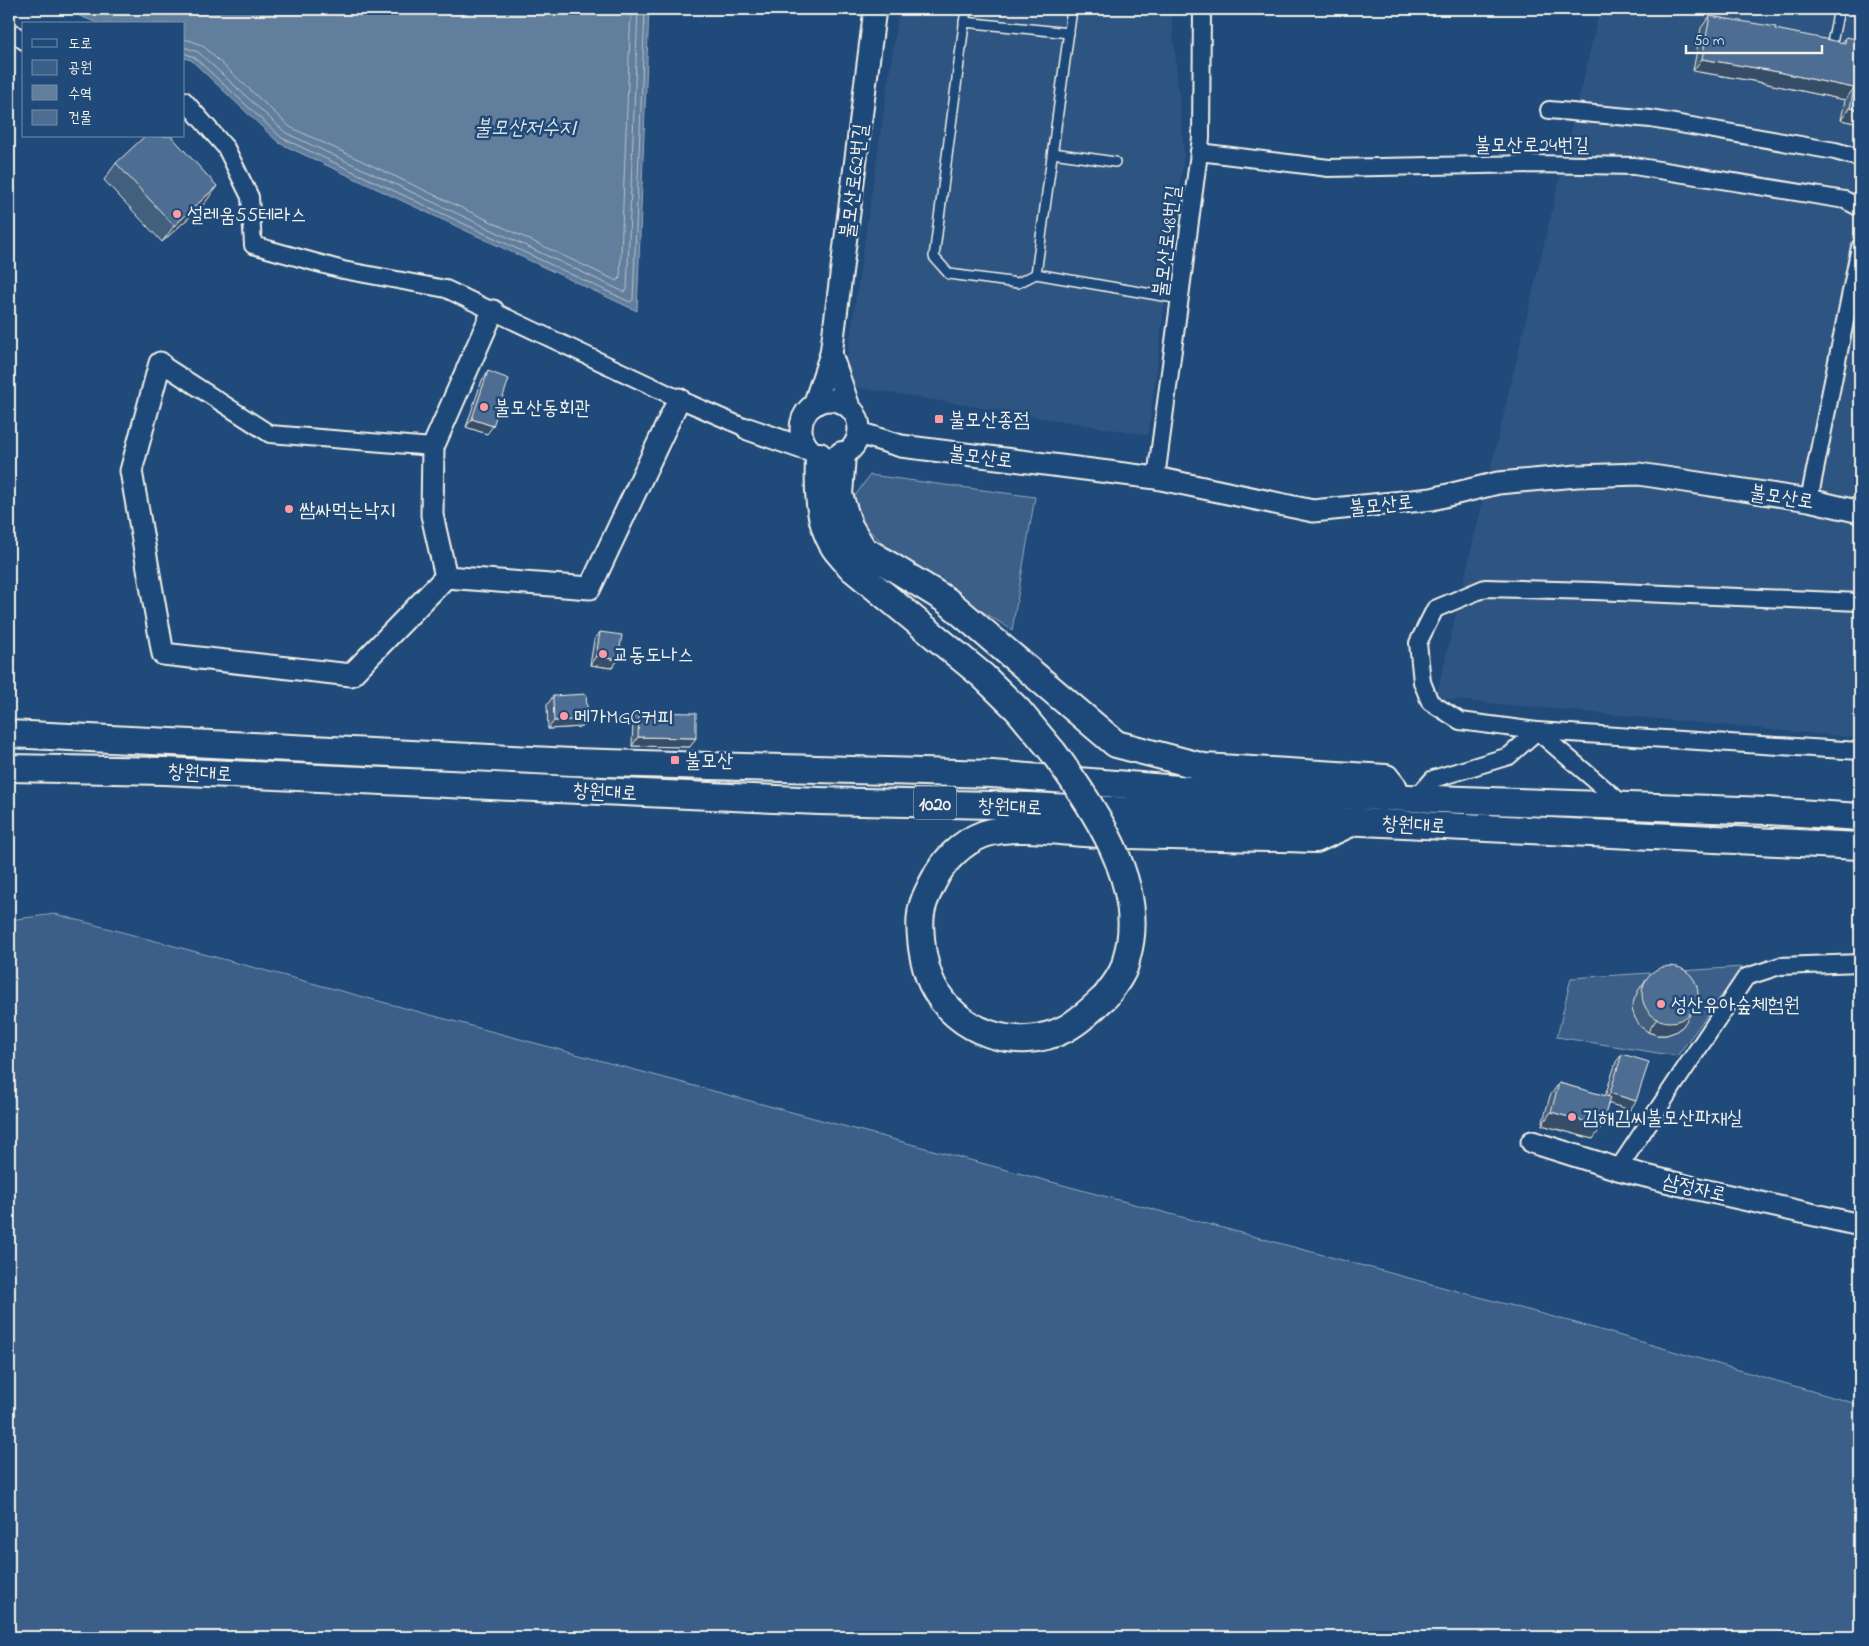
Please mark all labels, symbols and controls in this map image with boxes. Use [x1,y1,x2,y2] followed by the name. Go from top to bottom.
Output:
[22,22,185,138] legend
[1686,22,1823,54] scale bar
[1694,30,1725,52] text: 50 m
[68,33,92,55] text: 도로
[68,57,92,79] text: 공원
[68,83,92,105] text: 수역
[68,107,92,129] text: 건물
[474,114,578,144] water label: 불모산저수지
[834,122,877,240] street label: 불모산로62번길
[1475,132,1589,161] street label: 불모산로24번길
[1147,184,1190,299] street label: 불모산로48번길
[187,202,306,231] place label: 설레움55테라스
[171,208,183,220] marker: 설레움55테라스
[494,395,591,424] place label: 불모산동회관
[478,401,490,413] marker: 불모산동회관
[949,407,1029,436] place label: 불모산종점
[933,413,945,425] marker: 불모산종점
[947,440,1014,477] street label: 불모산로
[1748,479,1816,518] street label: 불모산로
[1348,489,1415,524] street label: 불모산로
[299,497,396,526] place label: 쌈싸먹는낙지
[283,503,295,515] marker: 쌈싸먹는낙지
[613,642,693,671] place label: 교동도나스
[597,648,609,660] marker: 교동도나스
[574,704,673,733] place label: 메가MGC커피
[558,710,570,722] marker: 메가MGC커피
[685,748,733,777] place label: 불모산
[669,754,681,766] marker: 불모산
[167,758,233,791] street label: 창원대로
[572,777,638,810] street label: 창원대로
[914,786,956,820] road number: 1020
[977,793,1043,824] street label: 창원대로
[1381,810,1447,843] street label: 창원대로
[1671,992,1800,1021] place label: 성산유아숲체험원
[1655,998,1667,1010] marker: 성산유아숲체험원
[1582,1105,1743,1134] place label: 김해김씨불모산파재실
[1566,1111,1578,1123] marker: 김해김씨불모산파재실
[1660,1168,1729,1211] street label: 삼정자로

